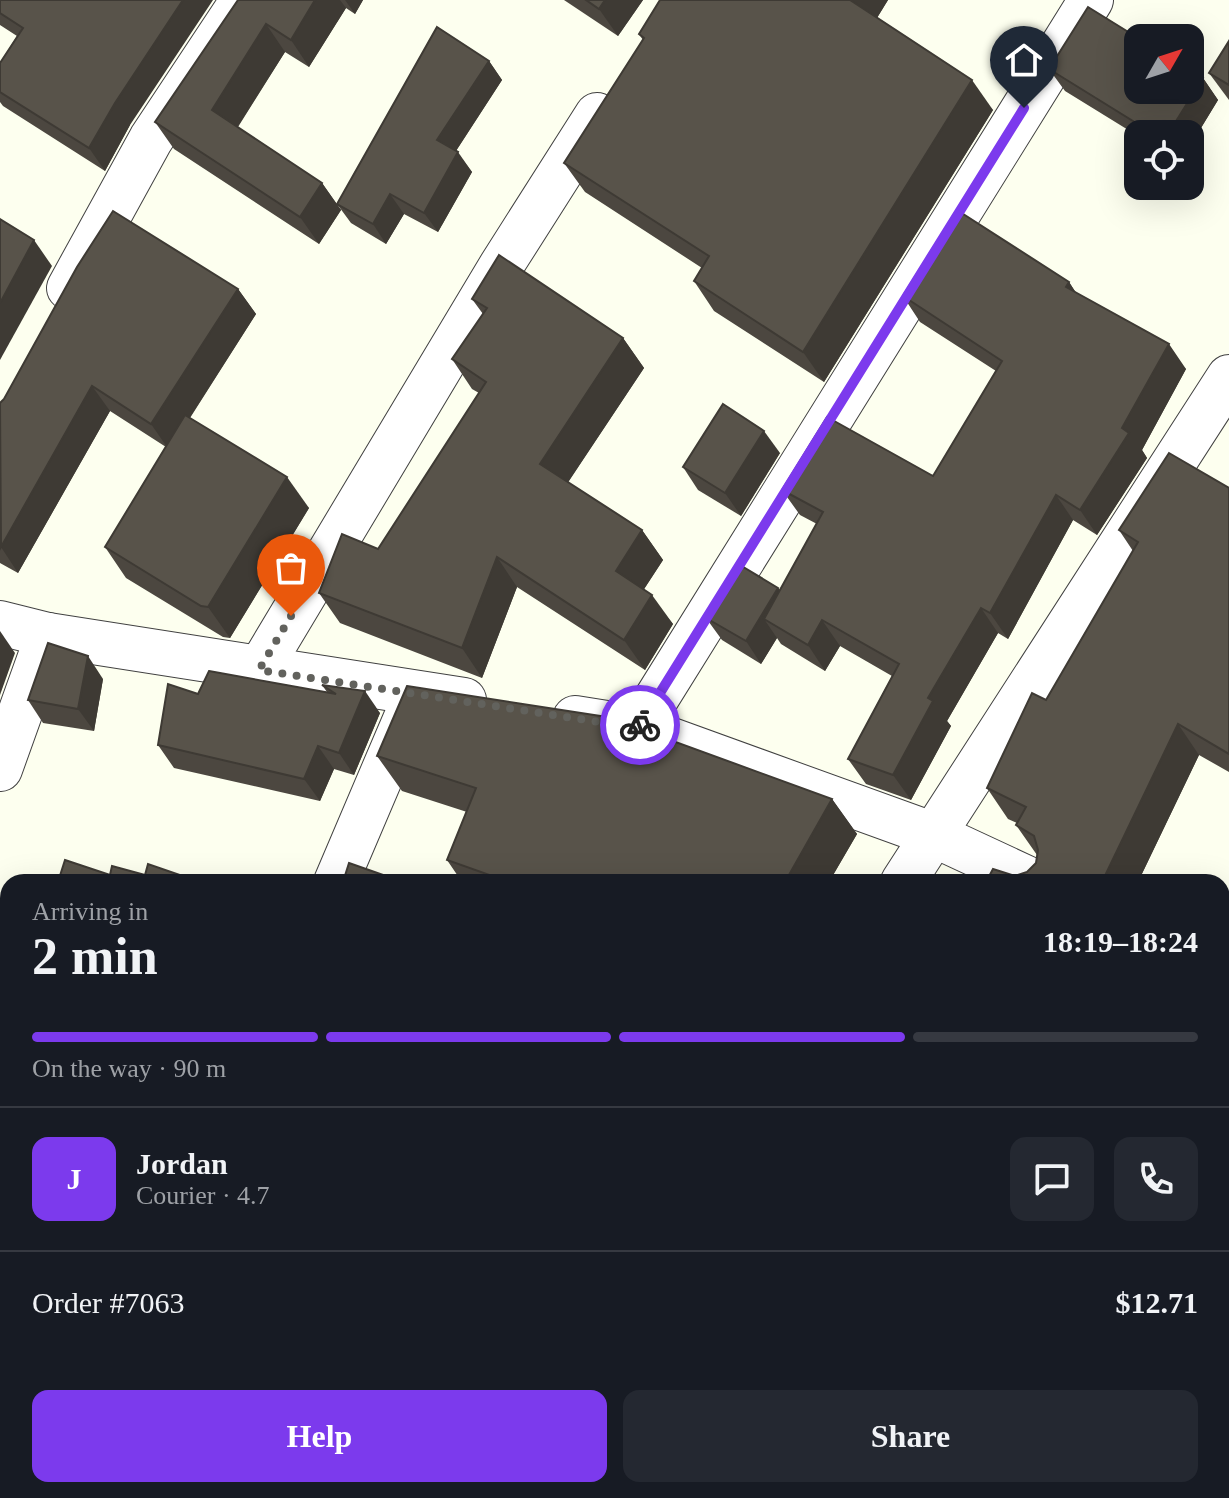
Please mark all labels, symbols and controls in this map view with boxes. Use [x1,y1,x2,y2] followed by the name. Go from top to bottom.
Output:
[1124,24,1204,104] north arrow
[1124,24,1204,200] map controls
[990,26,1058,108] pin
[1002,38,1046,82] icon: home
[1124,120,1204,200] button: locate
[257,534,325,616] pin
[269,546,313,590] icon: bag
[600,685,680,765] courier
[618,703,662,747] icon: bike
[32,897,148,926] text: Arriving in
[1043,925,1198,958] text: 18:19–18:24
[32,928,158,985] text: 2 min
[32,1054,226,1083] text: On the way · 90 m
[1010,1137,1094,1221] button: chat
[1114,1137,1198,1221] button: phone
[136,1147,228,1180] text: Jordan
[67,1162,82,1195] text: J
[136,1181,270,1210] text: Courier · 4.7
[32,1286,184,1319] text: Order #7063
[1116,1286,1198,1319] text: $12.71
[32,1390,607,1482] button: Help
[623,1390,1198,1482] button: Share

